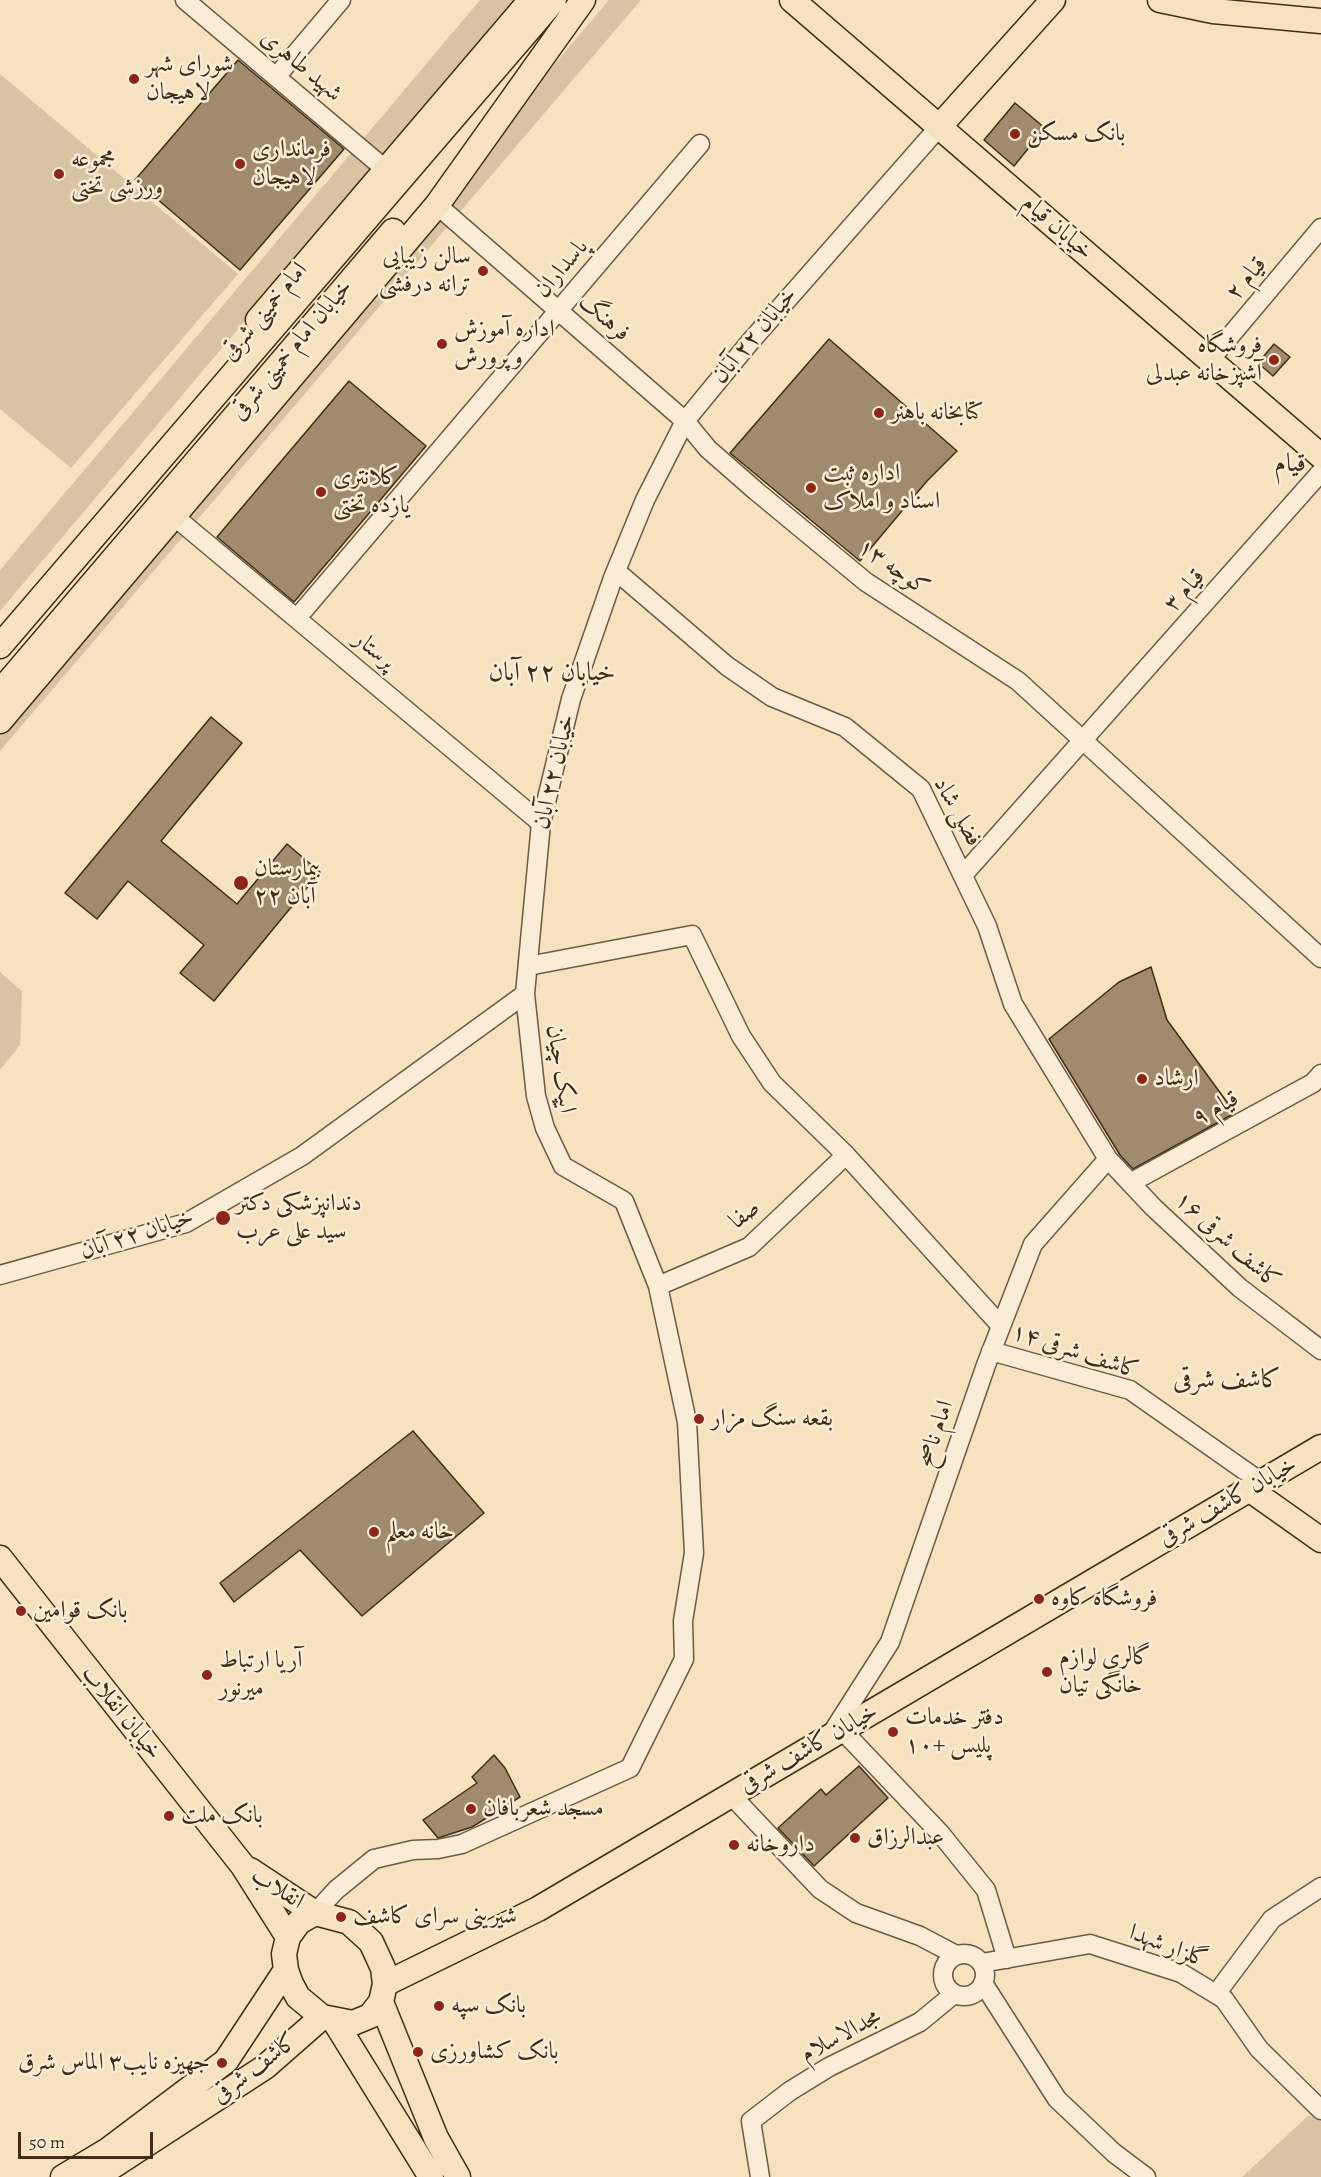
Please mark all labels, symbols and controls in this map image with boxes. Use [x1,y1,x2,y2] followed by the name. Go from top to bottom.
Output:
[254,24,348,108] street label: شهید طاهری
[146,51,233,107] place label: شورای شهر لاهیجان
[127,72,141,86] marker: شورای شهر لاهیجان
[1027,120,1125,148] place label: بانک مسکن
[1008,127,1022,141] marker: بانک مسکن
[252,136,331,192] place label: فرمانداری لاهیجان
[71,146,163,202] place label: مجموعه ورزشی تختی
[233,157,247,171] marker: فرمانداری لاهیجان
[52,167,66,181] marker: مجموعه ورزشی تختی
[1016,189,1098,267] street label: خیابان قیام
[529,233,595,305] street label: پاسداران
[379,243,471,299] place label: سالن زیبایی ترانه درفشی
[1221,251,1273,307] street label: قیام ۲
[215,257,315,367] street label: امام خمینی شرقی
[476,264,490,278] marker: سالن زیبایی ترانه درفشی
[225,274,359,426] street label: خیابان امام خمینی شرقی
[706,282,804,390] street label: خیابان ۲۲ آبان
[572,288,636,348] street label: فرهنگ
[454,316,555,372] place label: اداره آموزش و پرورش
[1146,332,1262,388] place label: فروشگاه آشپزخانه عبدلی
[435,337,449,351] marker: اداره آموزش و پرورش
[1267,353,1281,367] marker: فروشگاه آشپزخانه عبدلی
[891,399,984,427] place label: کتابخانه باهنر
[872,406,886,420] marker: کتابخانه باهنر
[1274,449,1306,481] district label: قیام
[823,460,940,516] place label: اداره ثبت اسناد و املاک
[333,464,410,520] place label: کلانتری یازده تختی
[804,481,818,495] marker: اداره ثبت اسناد و املاک
[314,485,328,499] marker: کلانتری یازده تختی
[852,533,934,603] street label: کوچه ۱۳
[1158,564,1212,618] street label: قیام ۳
[347,625,401,677] street label: پرستار
[488,658,616,690] district label: خیابان ۲۲ آبان
[528,712,582,832] street label: خیابان ۲۲ آبان
[926,772,988,852] street label: فضلی شاد
[254,855,320,911] place label: بیمارستان ۲۲ آبان
[232,874,250,892] marker: بیمارستان ۲۲ آبان
[539,1023,581,1115] street label: ایپک چیان
[1154,1065,1199,1093] place label: ارشاد
[1135,1072,1149,1086] marker: ارشاد
[1188,1085,1244,1133] street label: قیام ۹
[1168,1186,1286,1296] street label: کاشف شرقی ۱۶
[236,1190,362,1246] place label: دندانپزشکی دکتر سید علی عرب
[724,1194,766,1236] street label: صفا
[77,1203,197,1267] street label: خیابان ۲۲ آبان
[214,1209,232,1227] marker: دندانپزشکی دکتر سید علی عرب
[1008,1318,1142,1386] street label: کاشف شرقی ۱۴
[1173,1365,1281,1397] district label: کاشف شرقی
[911,1397,961,1471] street label: امام ناصح
[711,1405,833,1433] place label: بقعه سنگ مزار
[692,1412,706,1426] marker: بقعه سنگ مزار
[1154,1451,1302,1553] street label: خیابان کاشف شرقی
[386,1518,454,1546] place label: خانه معلم
[367,1525,381,1539] marker: خانه معلم
[1051,1585,1157,1613] place label: فروشگاه کاوه
[1032,1592,1046,1606] marker: فروشگاه کاوه
[33,1597,128,1625] place label: بانک قوامین
[14,1604,28,1618] marker: بانک قوامین
[1059,1644,1151,1700] place label: گالری لوازم خانگی تیان
[219,1647,302,1703] place label: آریا ارتباط میرنور
[74,1660,168,1766] street label: خیابان انقلاب
[1040,1665,1054,1679] marker: گالری لوازم خانگی تیان
[200,1668,214,1682] marker: آریا ارتباط میرنور
[735,1698,883,1800] street label: خیابان کاشف شرقی
[905,1704,1004,1760] place label: دفتر خدمات پلیس +۱۰
[886,1725,900,1739] marker: دفتر خدمات پلیس +۱۰
[483,1795,604,1823] place label: مسجد شعربافان
[181,1802,263,1830] place label: بانک ملت
[464,1802,478,1816] marker: مسجد شعربافان
[162,1809,176,1823] marker: بانک ملت
[867,1824,944,1852] place label: عبدالرزاق
[746,1831,815,1859] place label: داروخانه
[848,1831,862,1845] marker: عبدالرزاق
[727,1838,741,1852] marker: داروخانه
[245,1862,309,1916] street label: انقلاب
[353,1903,517,1931] place label: شیرینی سرای کاشف
[334,1910,348,1924] marker: شیرینی سرای کاشف
[1124,1919,1212,1975] street label: گلزار شهدا
[451,1992,526,2020] place label: بانک سپه
[432,1999,446,2013] marker: بانک سپه
[796,2003,886,2069] street label: مجدالاسلام
[207,2027,303,2111] street label: کاشف شرقی
[430,2038,559,2066] place label: بانک کشاورزی
[411,2045,425,2059] marker: بانک کشاورزی
[18,2049,210,2077] place label: جهیزه نایب۳ الماس شرق
[215,2056,229,2070] marker: جهیزه نایب۳ الماس شرق
[21,2120,156,2158] scale bar
[29,2130,65,2154] text: 50 m

